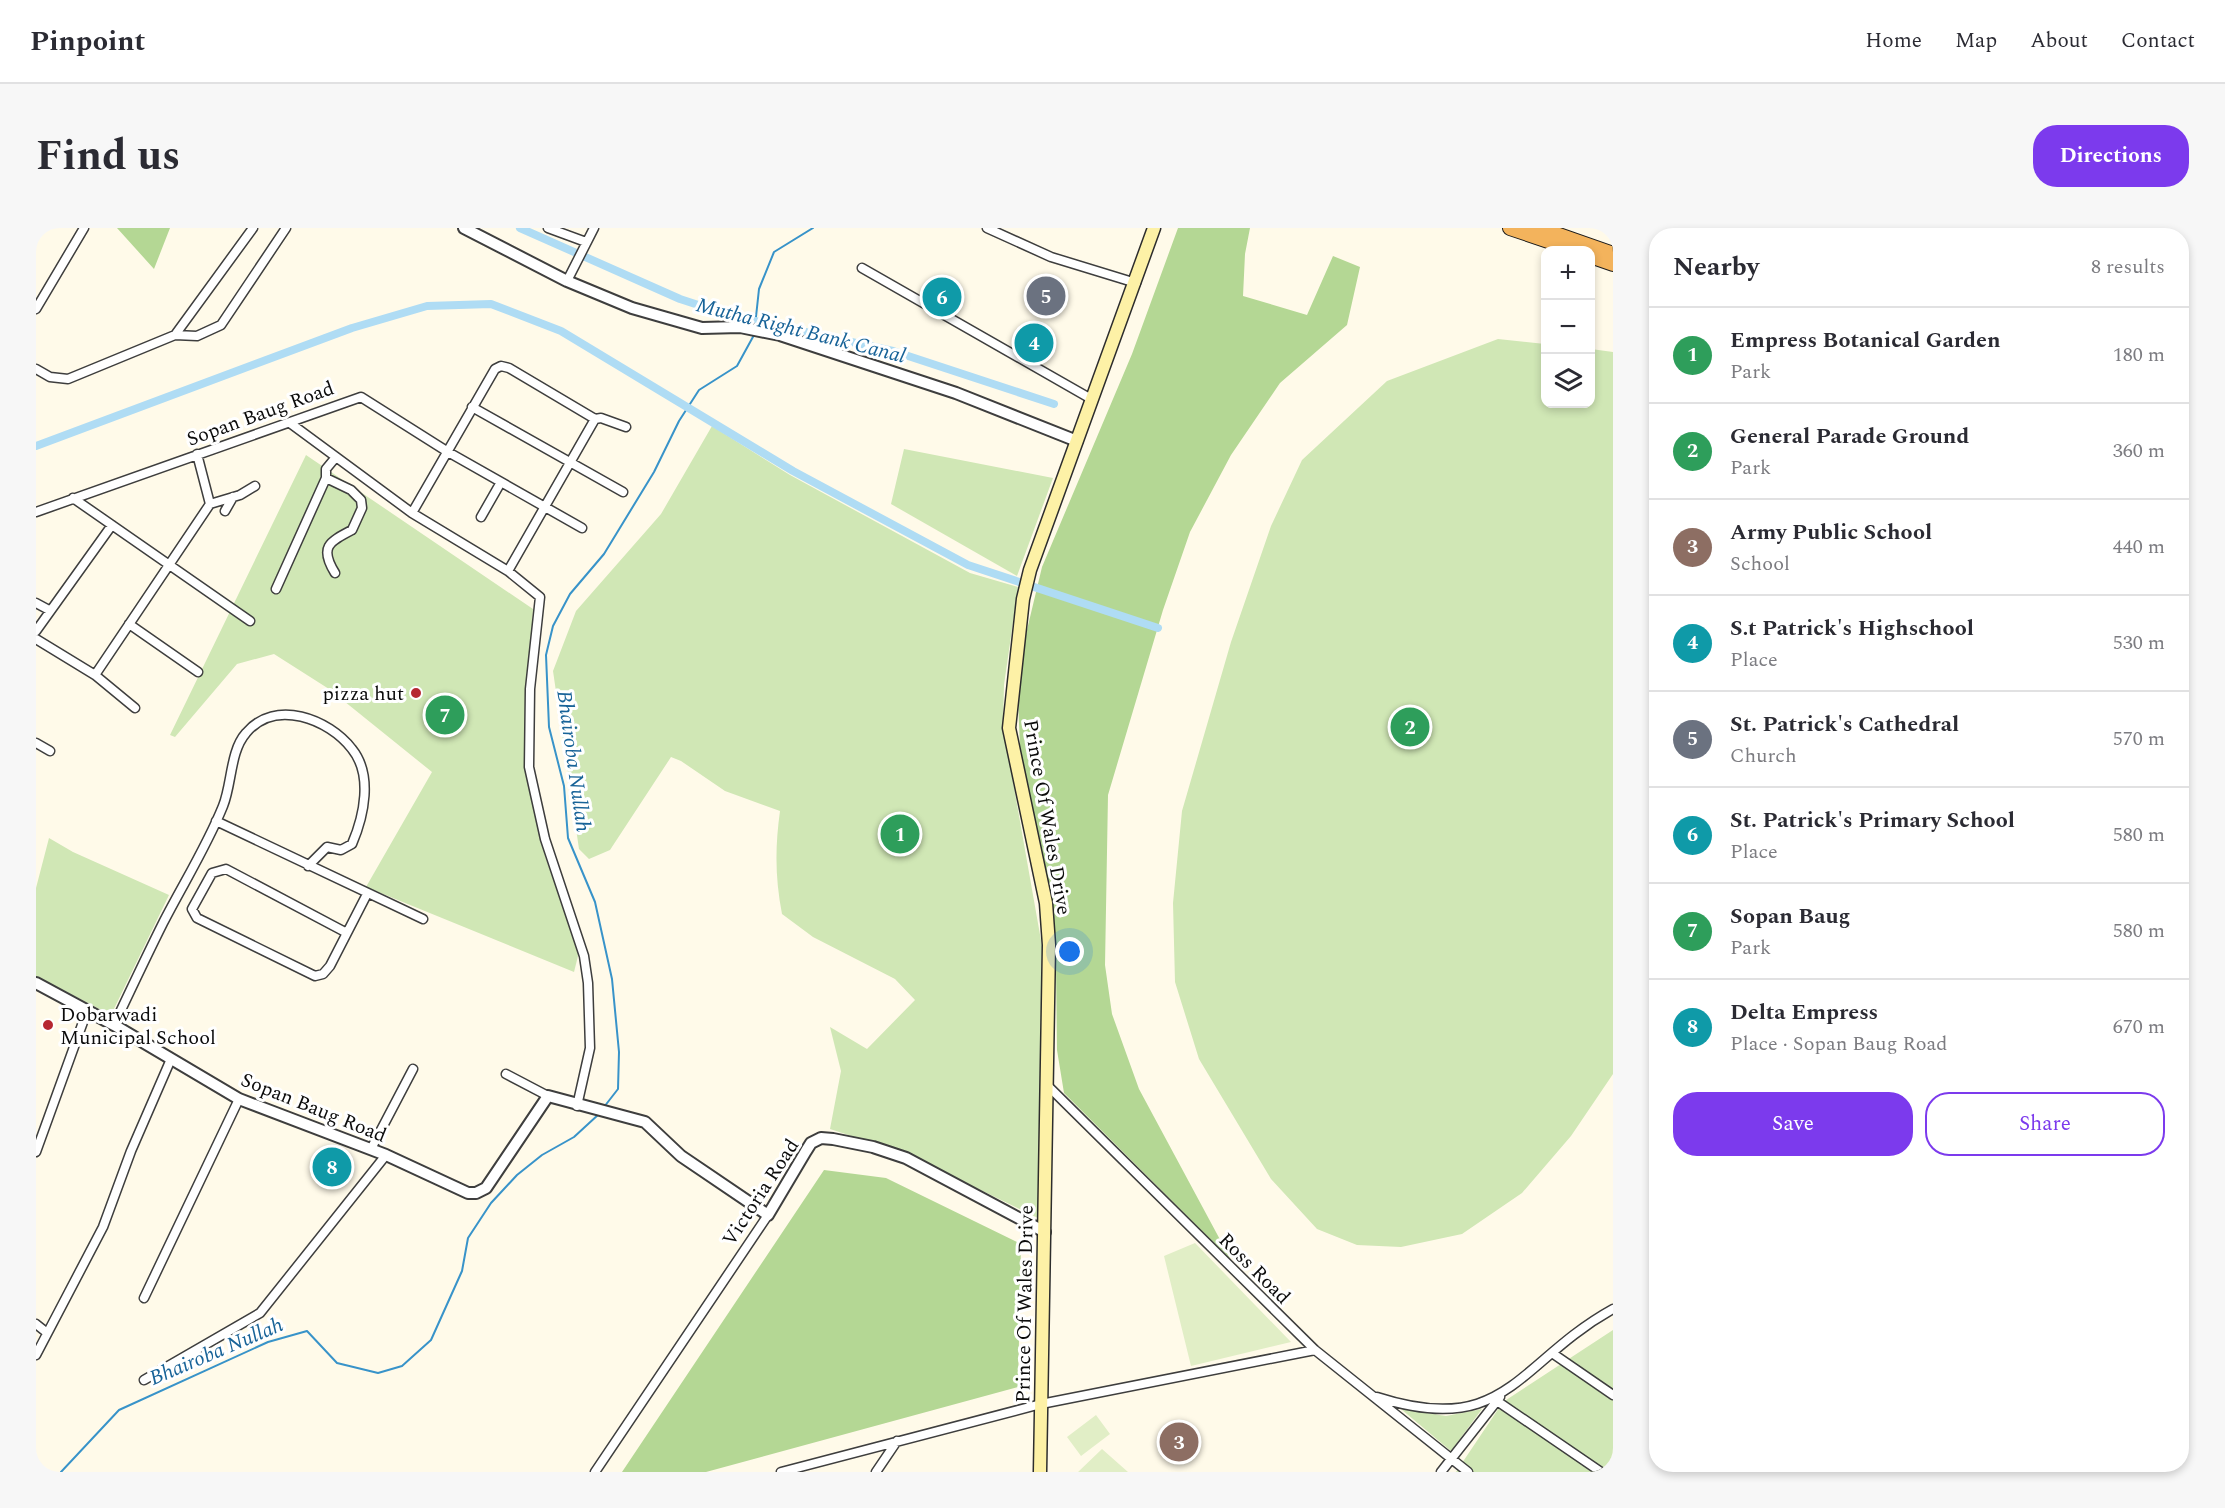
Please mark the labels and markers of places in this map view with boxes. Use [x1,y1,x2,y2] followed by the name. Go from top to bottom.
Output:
[922,274,962,320] pin: 6
[1026,274,1066,318] pin: 5
[1014,320,1054,366] pin: 4
[322,679,404,709] place label: pizza hut
[409,686,423,700] marker: pizza hut
[426,692,464,738] pin: 7
[1390,704,1430,750] pin: 2
[880,812,920,856] pin: 1
[60,1000,216,1053] place label: Dobarwadi Municipal School
[41,1018,55,1032] marker: Dobarwadi Municipal School
[312,1144,352,1190] pin: 8
[1160,1420,1198,1464] pin: 3

